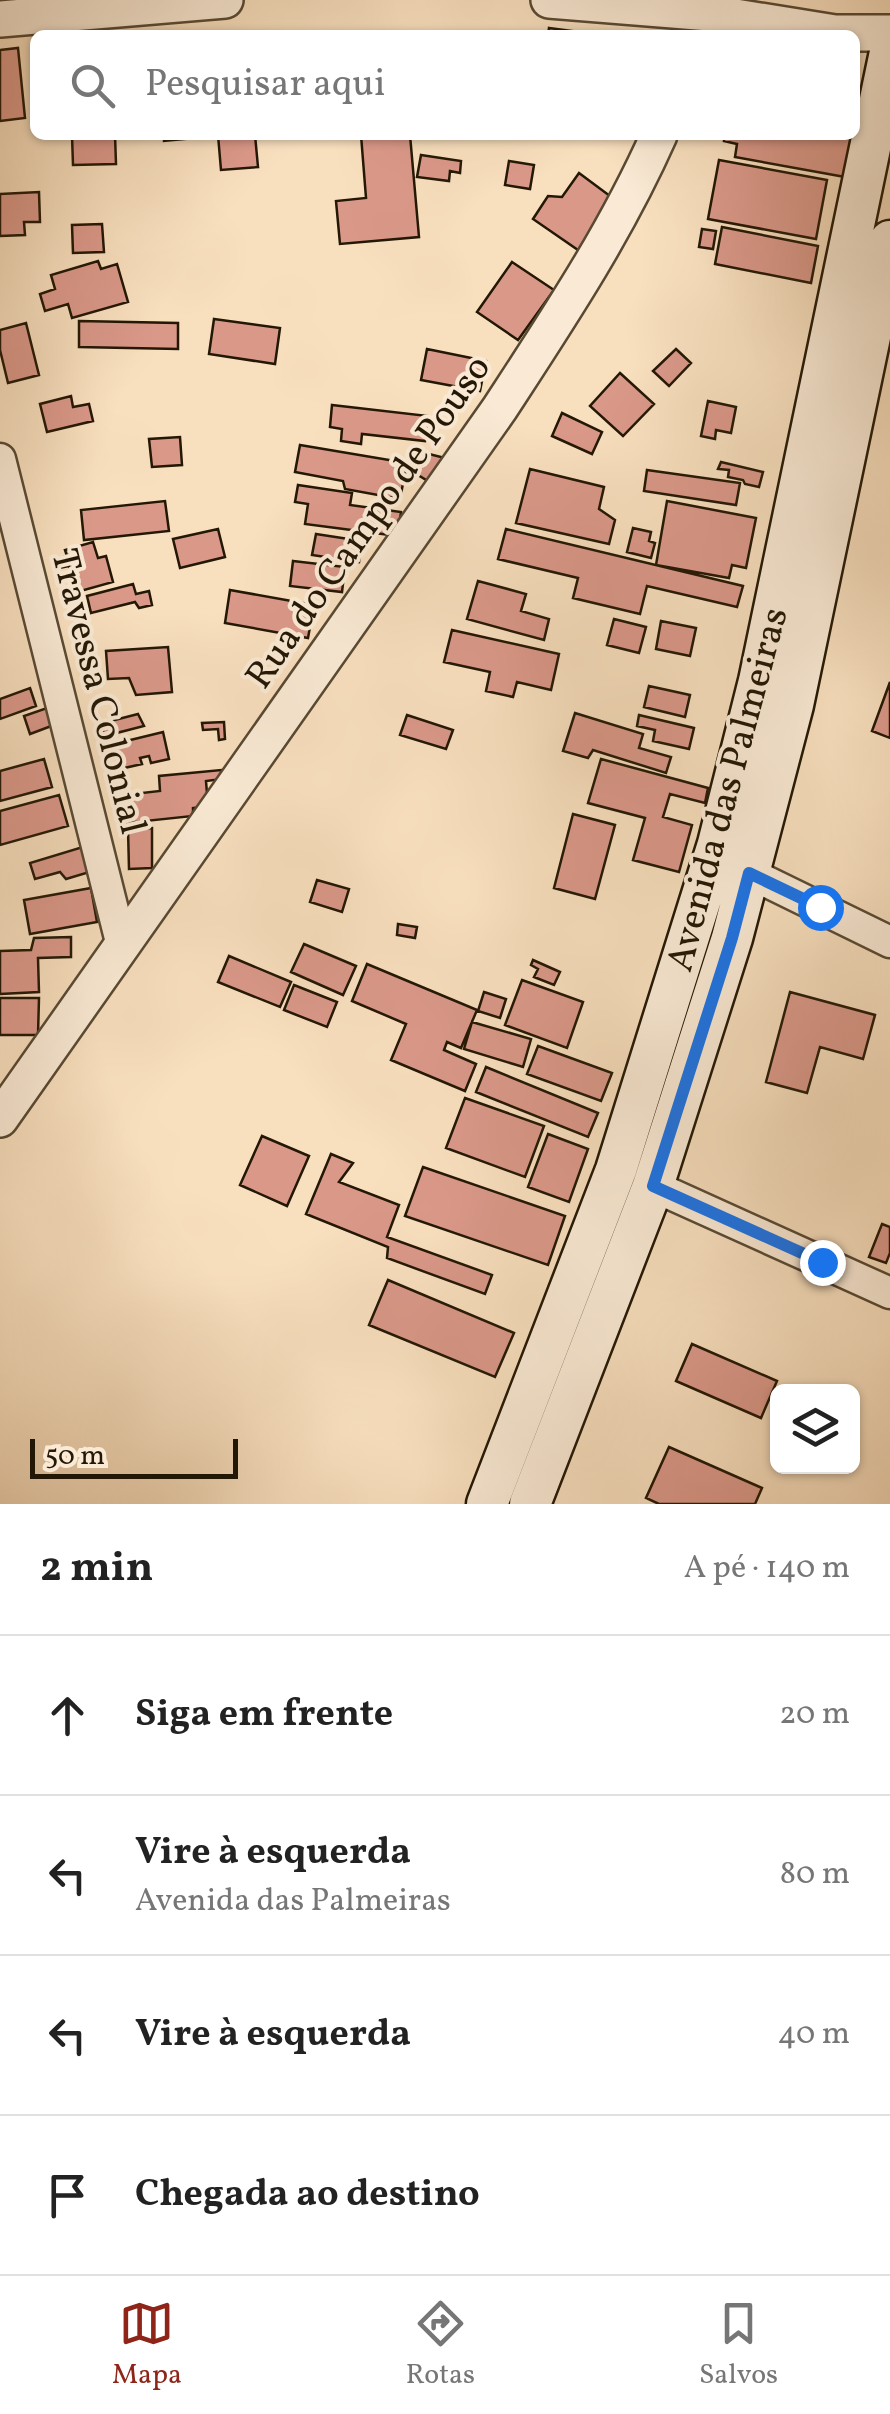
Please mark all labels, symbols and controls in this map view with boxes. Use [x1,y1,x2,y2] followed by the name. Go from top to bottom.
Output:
[30,30,860,140] search box
[65,58,120,113] icon: search
[145,59,385,112] text: Pesquisar aqui
[234,345,505,701] street label: Rua do Campo de Pouso
[36,544,158,840] street label: Travessa Colonial
[655,602,804,978] street label: Avenida das Palmeiras
[798,885,844,931] route start
[800,1240,846,1286] route end
[770,1384,860,1474] map controls
[770,1384,860,1474] button: layers
[30,1434,238,1478] scale bar
[45,1437,105,1476] text: 50 m
[40,1540,153,1599] text: 2 min
[684,1547,850,1591] text: A pé · 140 m
[40,1688,95,1743] icon: ahead
[135,1689,393,1742] text: Siga em frente
[779,1693,850,1737] text: 20 m
[135,1827,411,1880] text: Vire à esquerda
[40,1848,95,1903] icon: left
[780,1853,850,1897] text: 80 m
[135,1880,451,1924] text: Avenida das Palmeiras
[40,2008,95,2063] icon: left
[135,2009,411,2062] text: Vire à esquerda
[778,2013,850,2057] text: 40 m
[40,2168,95,2223] icon: arrive
[135,2169,480,2222] text: Chegada ao destino
[112,2296,182,2395] tab: Mapa
[406,2296,475,2395] tab: Rotas
[699,2296,778,2395] tab: Salvos

